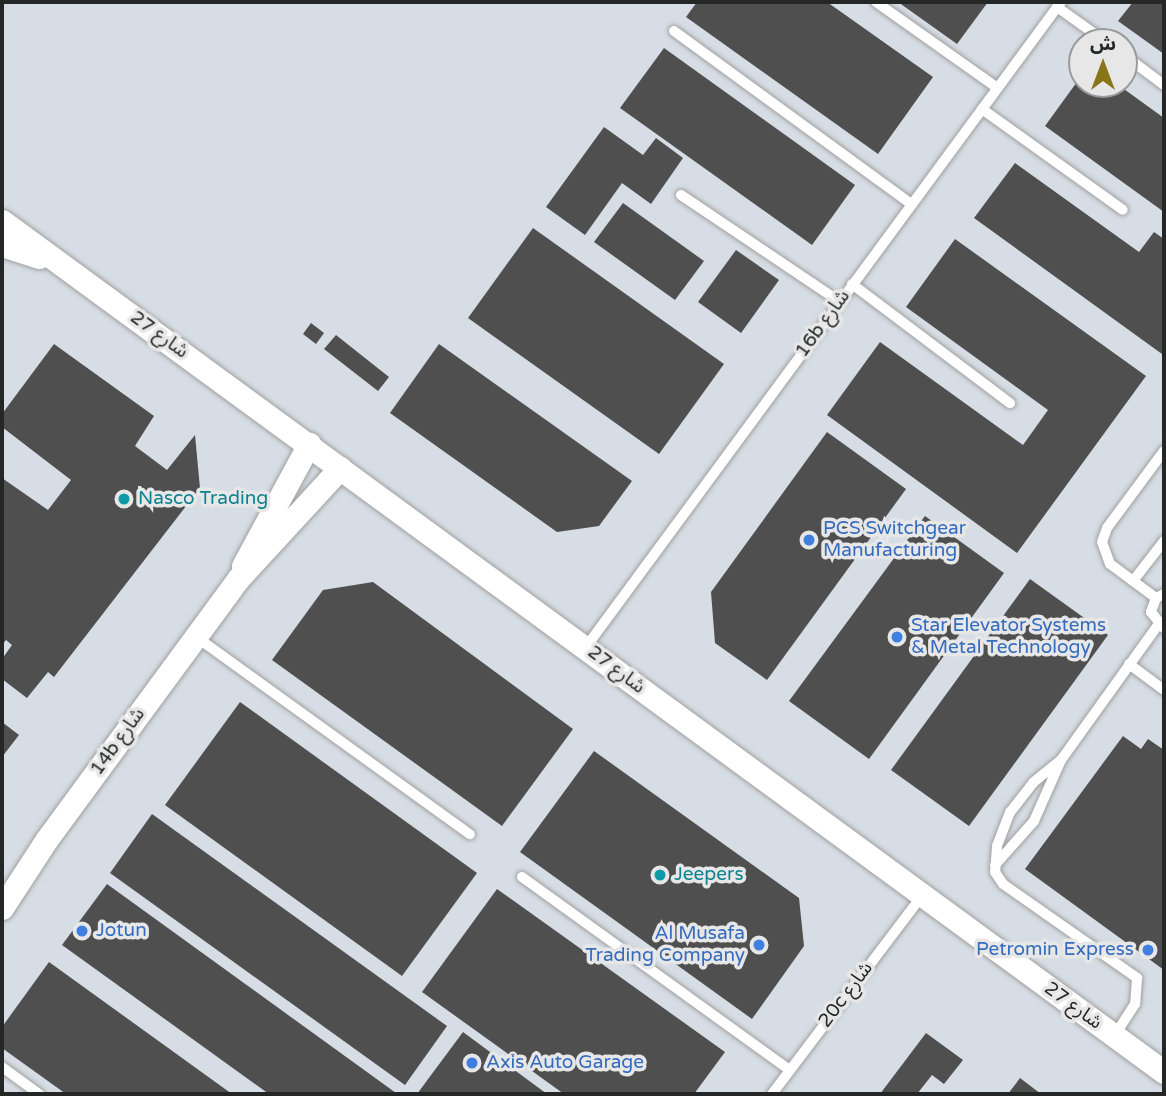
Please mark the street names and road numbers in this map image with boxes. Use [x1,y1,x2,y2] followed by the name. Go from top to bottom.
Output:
[791,286,855,362] street label: 16b شارع
[126,306,192,364] street label: شارع 27
[583,641,649,699] street label: شارع 27
[86,704,150,780] street label: 14b شارع
[814,958,878,1032] street label: 20c شارع
[1040,977,1106,1035] street label: شارع 27

